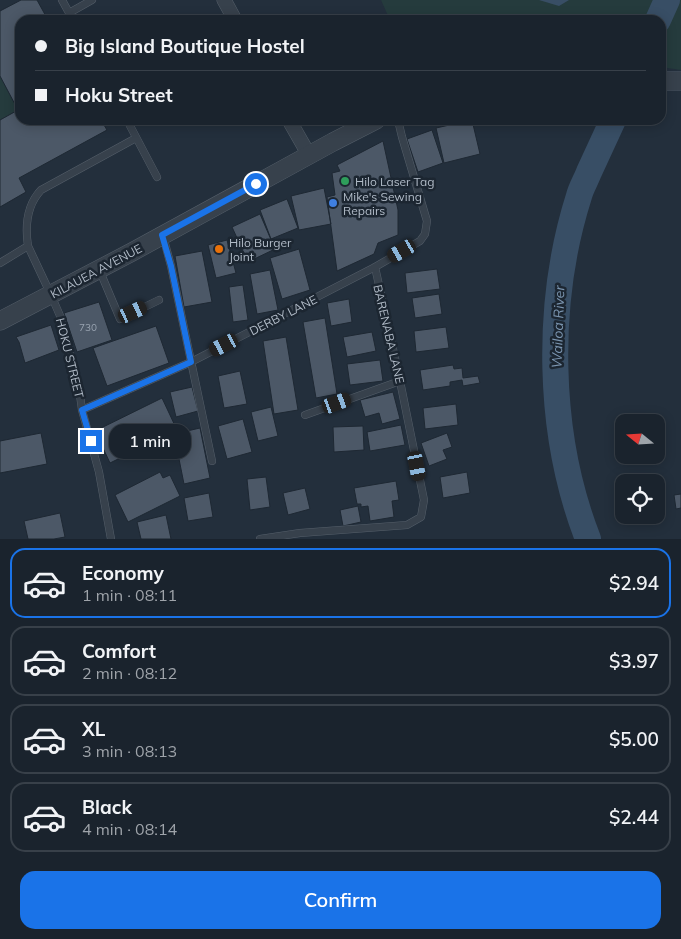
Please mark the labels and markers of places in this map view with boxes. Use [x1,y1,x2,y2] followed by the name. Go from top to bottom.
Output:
[355,174,434,189] place label: Hilo Laser Tag
[339,175,351,187] marker: Hilo Laser Tag
[343,189,422,218] place label: Mike's Sewing Repairs
[327,197,339,209] marker: Mike's Sewing Repairs
[229,235,292,264] place label: Hilo Burger Joint
[213,243,225,255] marker: Hilo Burger Joint

